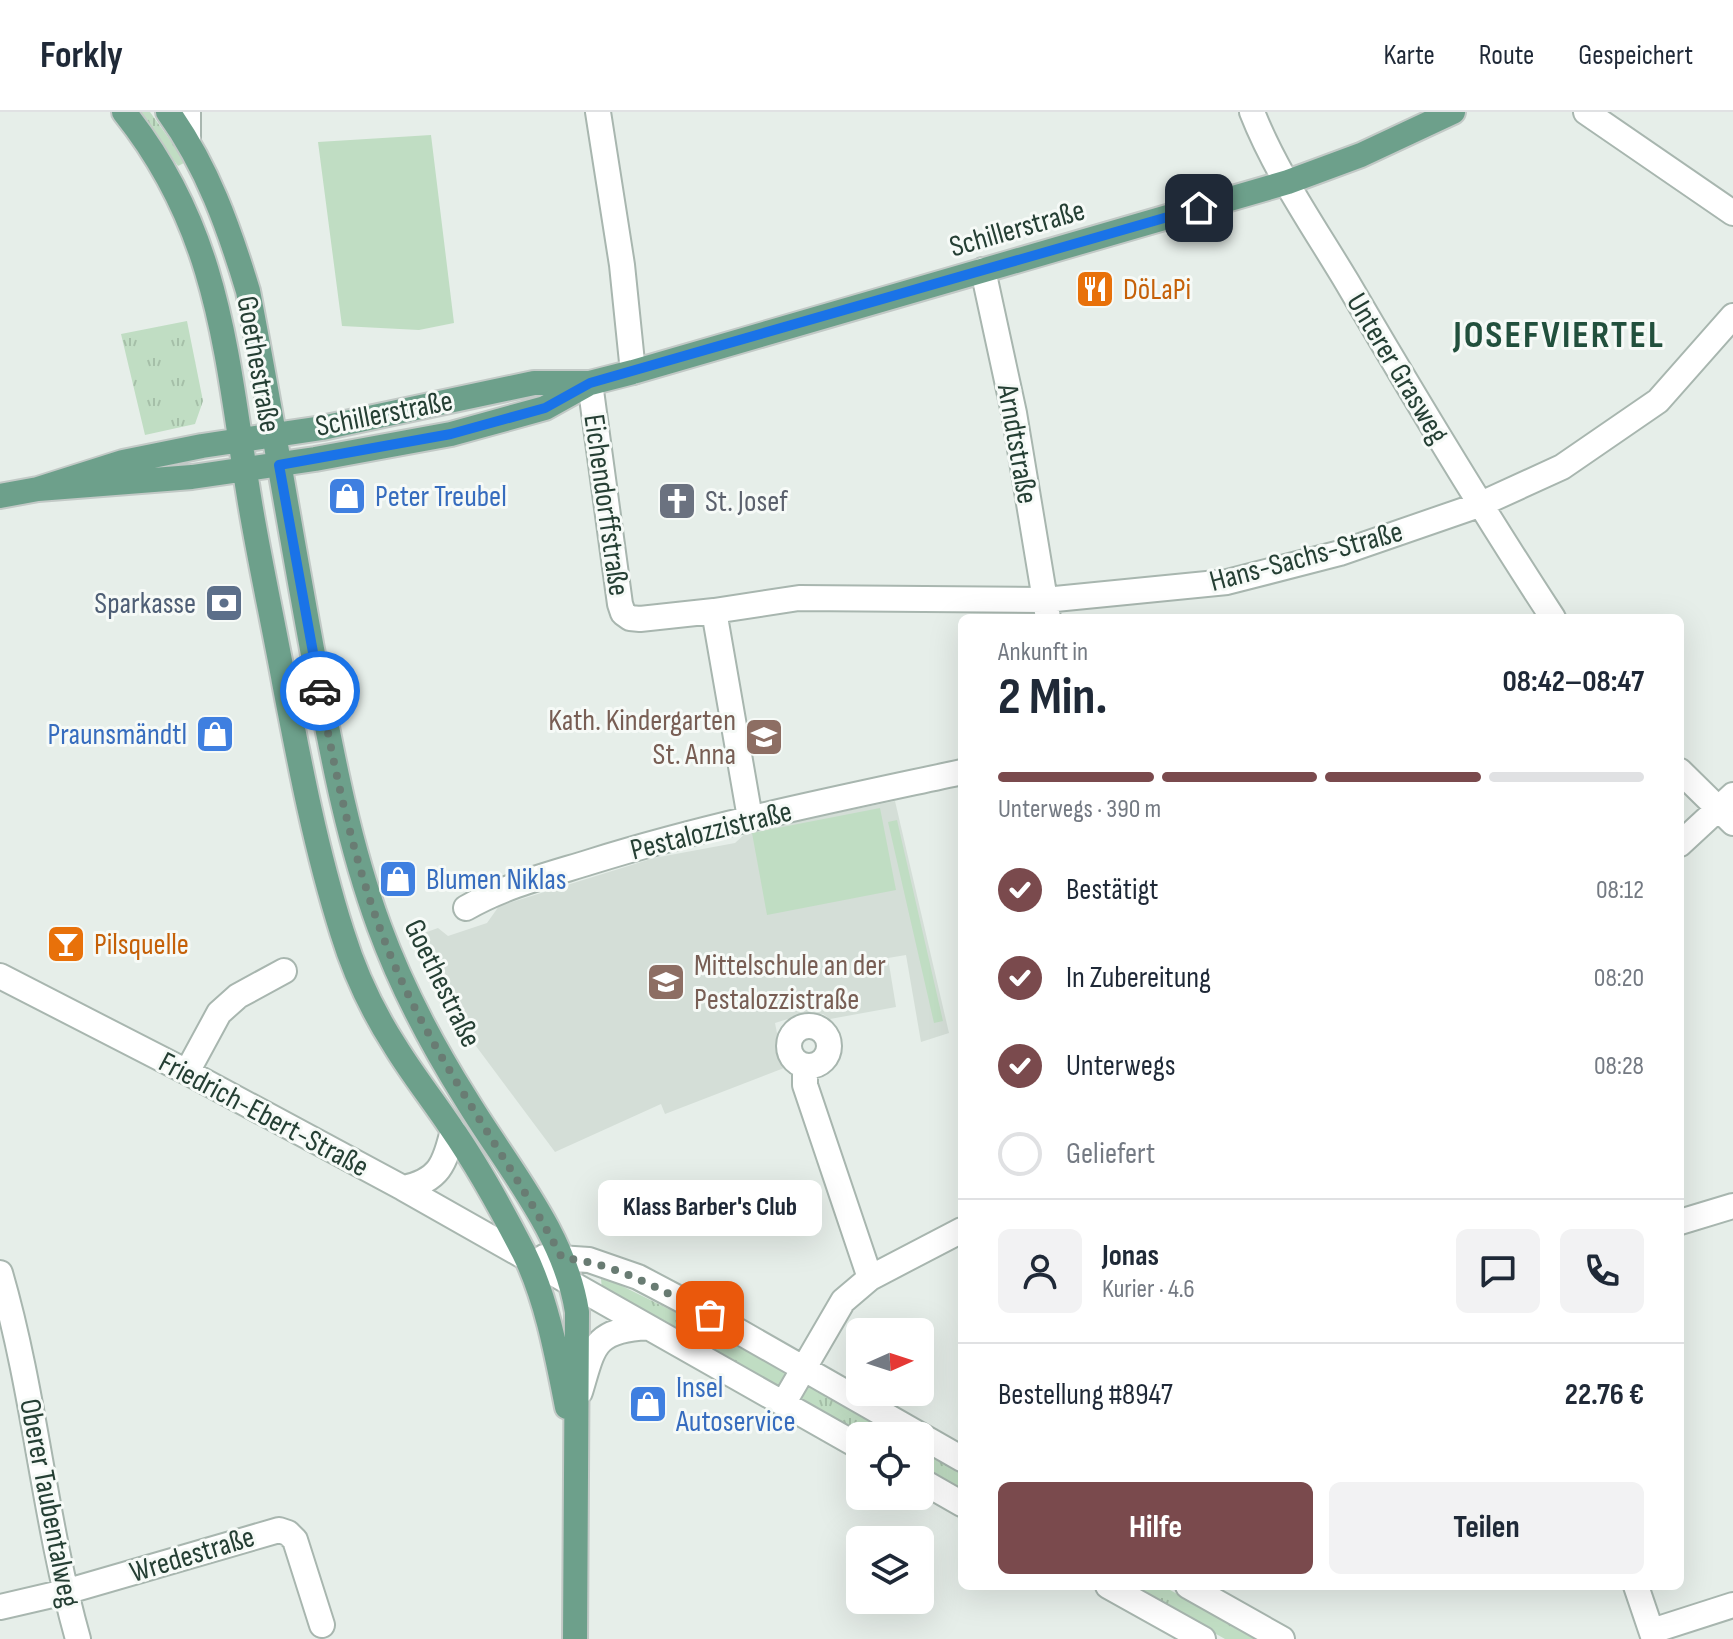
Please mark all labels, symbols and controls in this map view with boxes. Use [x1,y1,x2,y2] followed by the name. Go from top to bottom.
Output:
[40,33,123,78] text: Forkly
[1384,39,1435,72] text: Karte
[1479,39,1534,72] text: Route
[1578,39,1693,72] text: Gespeichert
[1165,174,1233,242] pin
[1177,186,1221,230] icon: home
[946,193,1089,265] street label: Schillerstraße
[1074,268,1116,310] restaurant icon: DöLaPi
[1123,272,1191,308] place label: DöLaPi
[1338,287,1456,450] street label: Unterer Grasweg
[228,293,288,435] street label: Goethestraße
[1452,313,1665,358] district label: JOSEFVIERTEL
[989,381,1045,507] street label: Arndtstraße
[313,383,456,445] street label: Schillerstraße
[575,412,637,598] street label: Eichendorffstraße
[326,475,368,517] shop icon: Peter Treubel
[375,479,507,515] place label: Peter Treubel
[656,480,698,522] church icon: St. Josef
[705,484,788,520] place label: St. Josef
[1206,514,1407,600] street label: Hans-Sachs-Straße
[203,582,245,624] bank icon: Sparkasse
[94,586,196,622] place label: Sparkasse
[998,637,1088,668] text: Ankunft in
[280,651,360,731] courier
[1503,664,1644,700] text: 08:42–08:47
[998,666,1107,729] text: 2 Min.
[298,669,342,713] icon: car
[548,703,736,773] place label: Kath. Kindergarten St. Anna
[194,713,236,755] shop icon: Praunsmändtl
[743,716,785,758] school or university icon: Kath. Kindergarten St. Anna
[48,717,187,753] place label: Praunsmändtl
[627,794,796,868] street label: Pestalozzistraße
[998,794,1161,825] text: Unterwegs · 390 m
[377,858,419,900] shop icon: Blumen Niklas
[426,862,567,898] place label: Blumen Niklas
[998,868,1042,912] icon: check
[1066,872,1158,908] text: Bestätigt
[1596,875,1644,906] text: 08:12
[396,914,488,1053] street label: Goethestraße
[45,923,87,965] bar icon: Pilsquelle
[94,927,189,963] place label: Pilsquelle
[694,948,886,1018] place label: Mittelschule an der Pestalozzistraße
[998,956,1042,1000] icon: check
[1066,960,1211,996] text: In Zubereitung
[645,961,687,1003] school or university icon: Mittelschule an der Pestalozzistraße
[1594,963,1644,994] text: 08:20
[153,1044,375,1185] street label: Friedrich-Ebert-Straße
[998,1044,1042,1088] icon: check
[1066,1048,1175,1084] text: Unterwegs
[1594,1051,1644,1082] text: 08:28
[1066,1136,1155,1172] text: Geliefert
[598,1179,822,1235] callout: Klass Barber's Club
[623,1192,797,1223] text: Klass Barber's Club
[998,1229,1082,1313] button: person
[1456,1229,1540,1313] button: chat
[1560,1229,1644,1313] button: phone
[1102,1238,1159,1274] text: Jonas
[1102,1274,1195,1305] text: Kurier · 4.6
[676,1281,744,1349] pin
[688,1293,732,1337] icon: bag
[846,1318,934,1406] north arrow
[846,1318,934,1614] map controls
[675,1370,796,1440] place label: Insel Autoservice
[998,1377,1173,1413] text: Bestellung #8947
[1565,1377,1644,1413] text: 22.76 €
[627,1383,669,1425] shop icon: Insel Autoservice
[11,1396,87,1611] street label: Oberer Taubentalweg
[846,1422,934,1510] button: locate
[998,1482,1313,1574] button: Hilfe
[1329,1482,1644,1574] button: Teilen
[126,1519,259,1591] street label: Wredestraße
[846,1526,934,1614] button: layers

